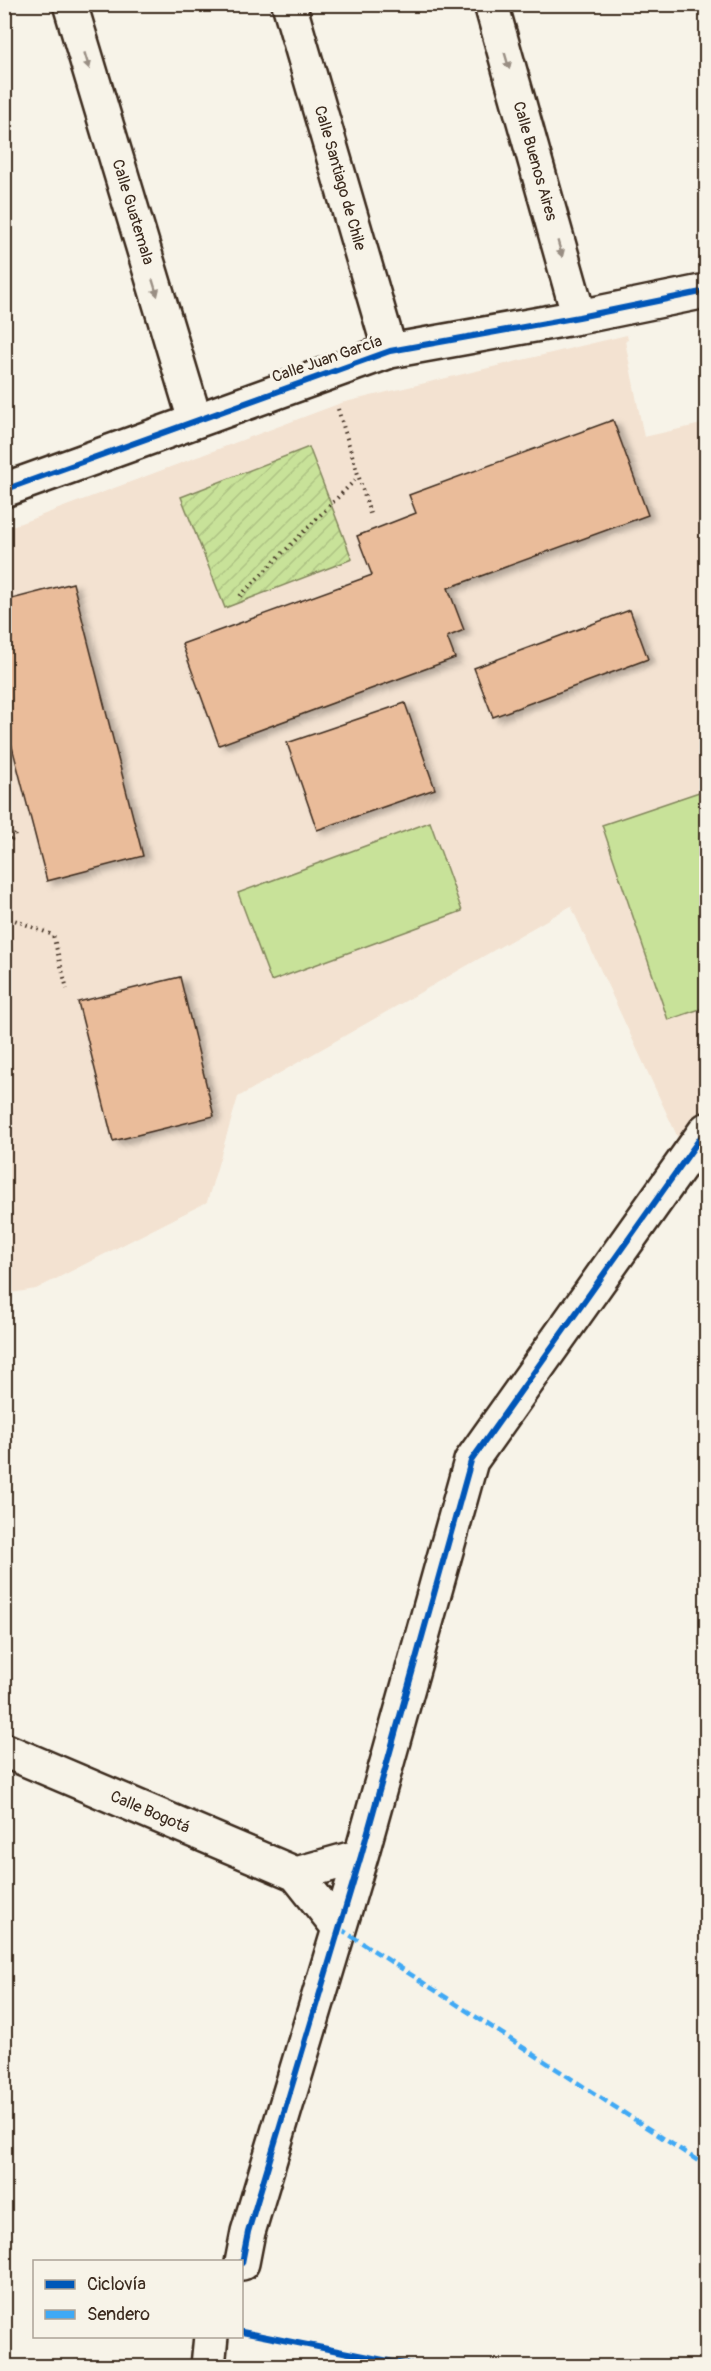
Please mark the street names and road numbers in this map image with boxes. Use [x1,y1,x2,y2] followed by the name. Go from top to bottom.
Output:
[508,99,562,223] street label: Calle Buenos Aires
[310,103,370,253] street label: Calle Santiago de Chile
[108,157,158,267] street label: Calle Guatemala
[269,331,385,387] street label: Calle Juan García
[107,1786,193,1838] street label: Calle Bogotá

